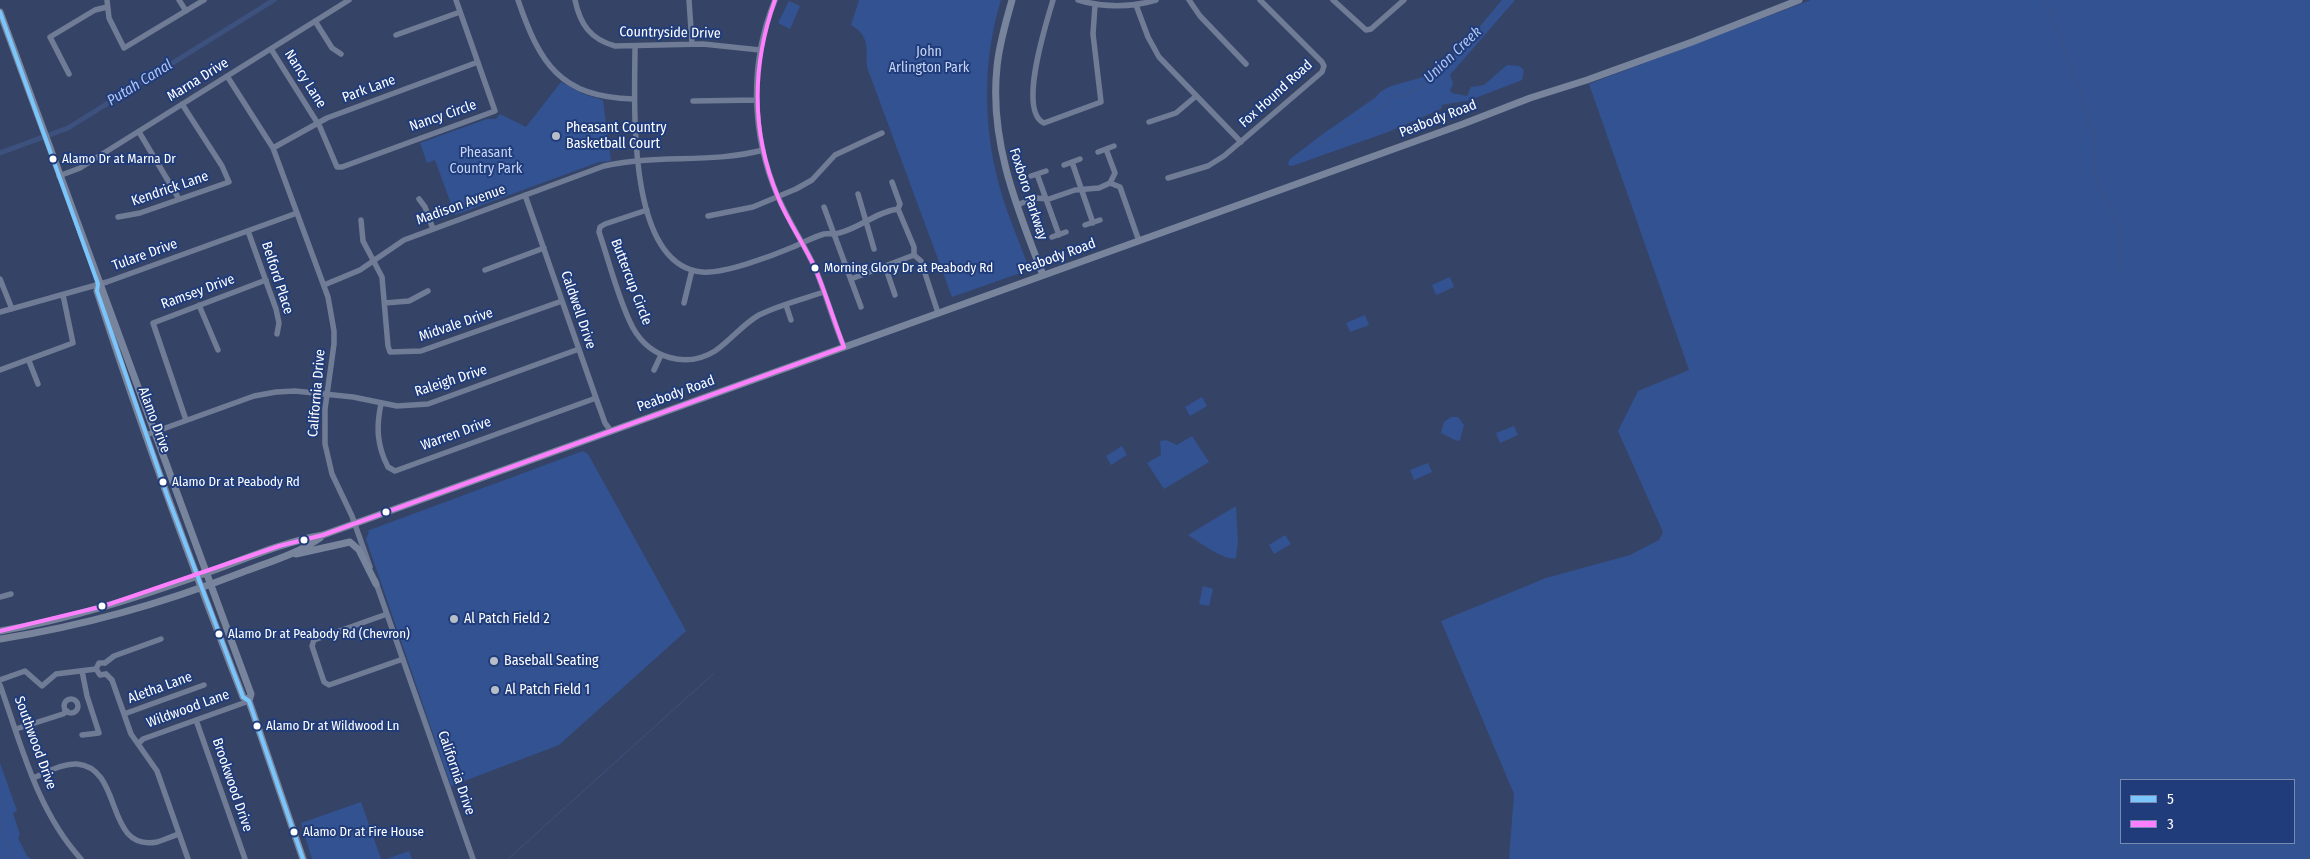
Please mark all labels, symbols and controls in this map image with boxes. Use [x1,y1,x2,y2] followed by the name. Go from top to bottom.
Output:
[1420,23,1486,87] water label: Union Creek
[619,24,721,42] street label: Countryside Drive
[889,44,969,76] park label: John Arlington Park
[281,47,329,111] street label: Nancy Lane
[164,55,232,105] street label: Marna Drive
[104,56,176,110] water label: Putah Canal
[1236,57,1316,131] street label: Fox Hound Road
[340,72,398,106] street label: Park Lane
[407,97,479,135] street label: Nancy Circle
[1397,97,1479,141] street label: Peabody Road
[566,120,667,152] place label: Pheasant Country Basketball Court
[550,130,562,142] marker: Pheasant Country Basketball Court
[450,145,522,178] park label: Pheasant Country Park
[1005,146,1051,242] street label: Foxboro Parkway
[62,151,176,167] place label: Alamo Dr at Marna Dr
[48,154,58,164] marker: Alamo Dr at Marna Dr
[129,168,211,210] street label: Kendrick Lane
[414,181,508,229] street label: Madison Avenue
[110,235,180,275] street label: Tulare Drive
[1016,235,1098,279] street label: Peabody Road
[607,237,655,327] street label: Buttercup Circle
[257,240,297,316] street label: Belford Place
[824,260,993,276] place label: Morning Glory Dr at Peabody Rd
[810,263,820,273] marker: Morning Glory Dr at Peabody Rd
[557,269,599,351] street label: Caldwell Drive
[159,271,237,313] street label: Ramsey Drive
[417,304,495,346] street label: Midvale Drive
[305,348,329,438] street label: California Drive
[413,361,489,401] street label: Raleigh Drive
[635,372,717,416] street label: Peabody Road
[134,385,174,455] street label: Alamo Drive
[419,414,493,454] street label: Warren Drive
[172,474,300,490] place label: Alamo Dr at Peabody Rd
[158,477,168,487] marker: Alamo Dr at Peabody Rd
[381,507,391,517] unlabelled marker
[299,535,309,545] unlabelled marker
[97,601,107,611] unlabelled marker
[464,611,550,627] place label: Al Patch Field 2
[448,613,460,625] marker: Al Patch Field 2
[228,626,410,642] place label: Alamo Dr at Peabody Rd (Chevron)
[214,629,224,639] marker: Alamo Dr at Peabody Rd (Chevron)
[504,653,599,669] place label: Baseball Seating
[488,655,500,667] marker: Baseball Seating
[126,669,194,707] street label: Aletha Lane
[505,682,590,698] place label: Al Patch Field 1
[489,684,501,696] marker: Al Patch Field 1
[144,686,232,732] street label: Wildwood Lane
[10,694,60,792] street label: Southwood Drive
[266,718,399,734] place label: Alamo Dr at Wildwood Ln
[252,721,262,731] marker: Alamo Dr at Wildwood Ln
[434,729,478,817] street label: California Drive
[208,736,256,834] street label: Brookwood Drive
[2120,779,2295,844] legend
[2167,790,2174,808] text: 5
[2167,815,2174,833] text: 3
[303,824,424,840] place label: Alamo Dr at Fire House
[289,827,299,837] marker: Alamo Dr at Fire House

